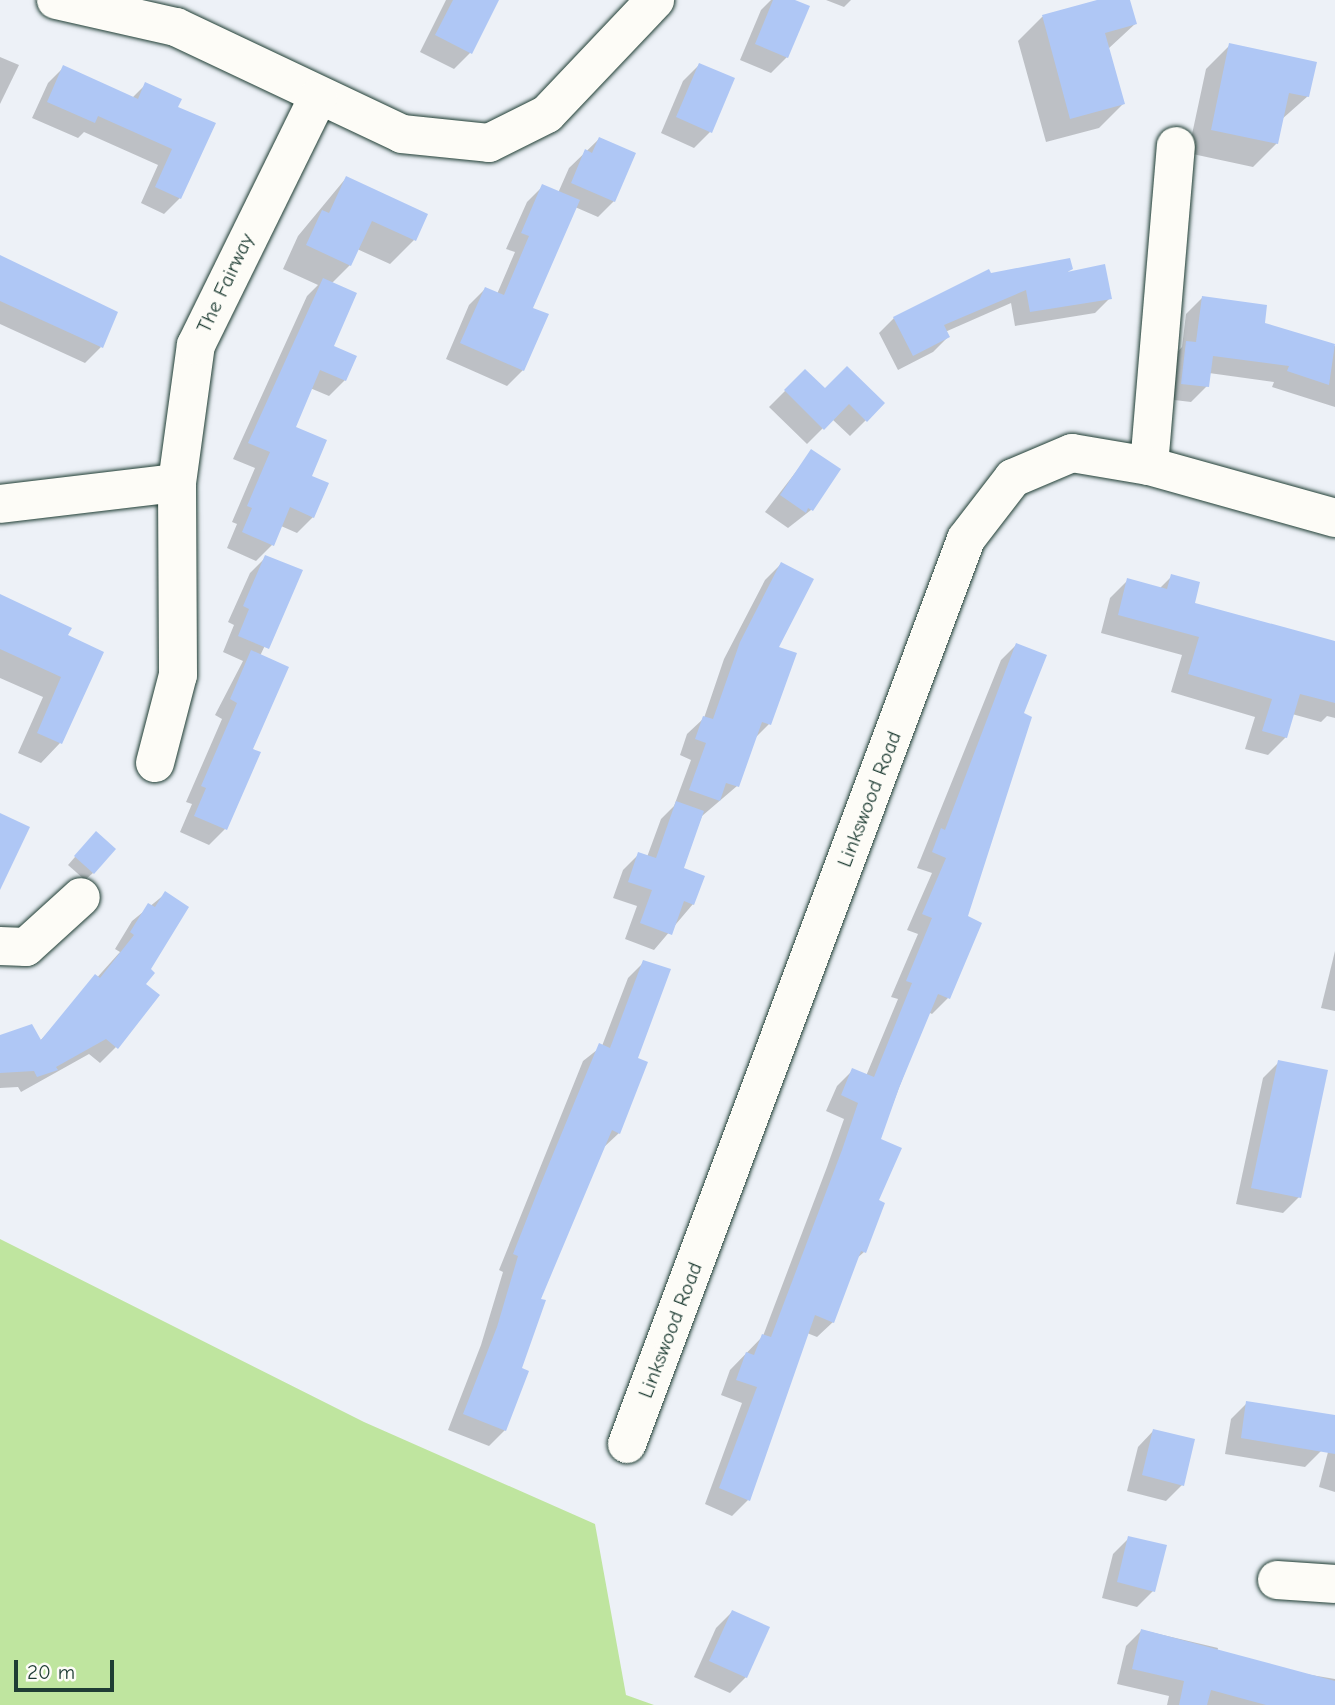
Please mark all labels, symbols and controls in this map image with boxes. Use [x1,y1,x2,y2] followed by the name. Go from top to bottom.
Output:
[191,229,259,337] street label: The Fairway
[831,727,907,871] street label: Linkswood Road
[632,1258,708,1402] street label: Linkswood Road
[18,1646,117,1690] scale bar
[27,1660,75,1684] text: 20 m

